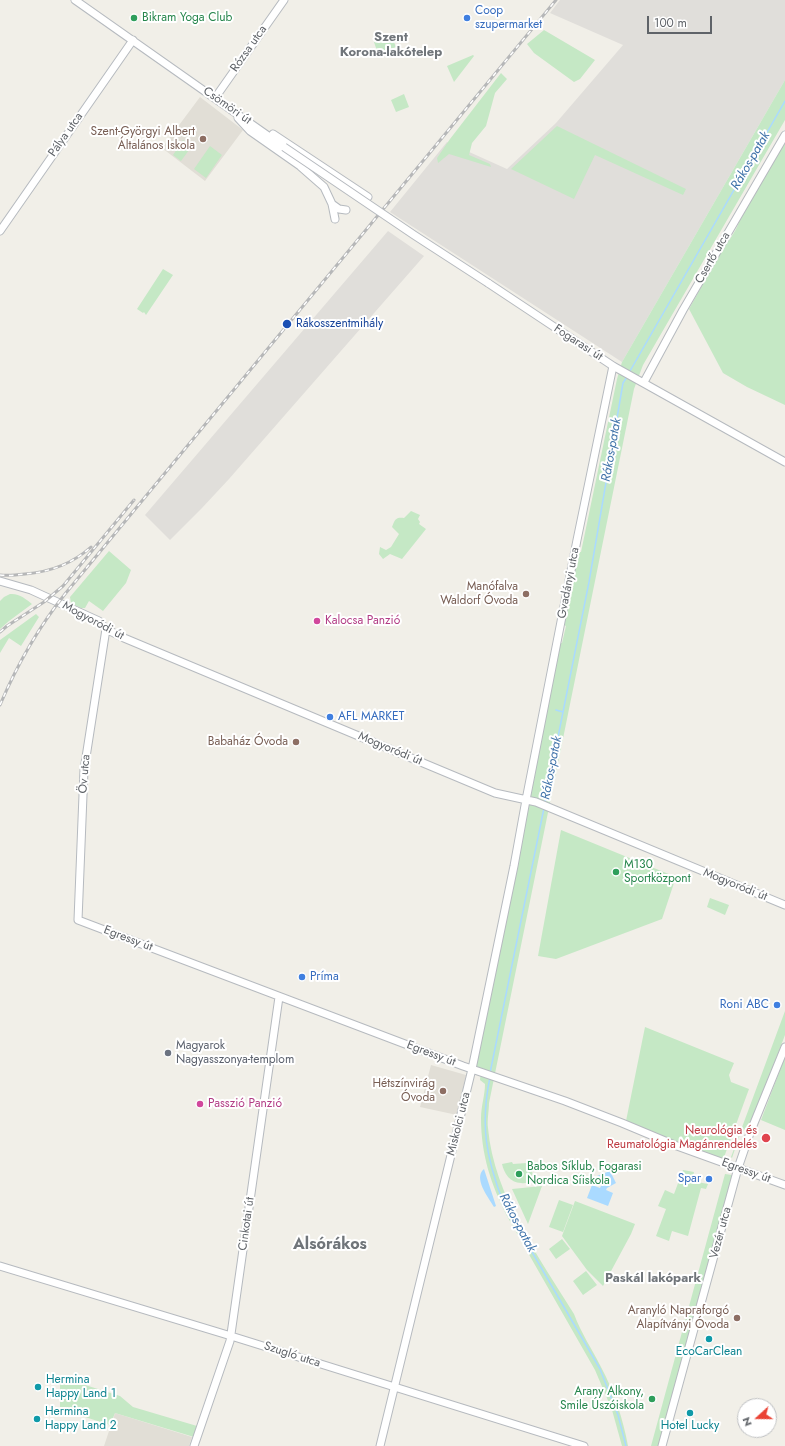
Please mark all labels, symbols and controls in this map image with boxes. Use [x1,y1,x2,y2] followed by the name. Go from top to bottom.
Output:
[475,4,542,32] place label: Coop szupermarket
[649,8,714,34] scale bar
[142,11,232,25] place label: Bikram Yoga Club
[129,13,139,23] marker: Bikram Yoga Club
[462,13,472,23] marker: Coop szupermarket
[654,14,687,32] text: 100 m
[228,23,270,75] street label: Rózsa utca
[340,30,442,61] district label: Szent Korona-lakótelep
[200,84,254,128] street label: Csömöri út
[46,110,86,160] street label: Pálya utca
[91,125,195,153] place label: Szent-Györgyi Albert Általános Iskola
[728,129,774,193] water label: Rákos-patak
[198,134,208,144] marker: Szent-Györgyi Albert Általános Iskola
[692,230,734,286] street label: Csertő utca
[296,317,383,331] place label: Rákosszentmihály
[281,318,293,330] marker: Rákosszentmihály
[551,322,605,364] street label: Fogarasi út
[599,417,625,483] water label: Rákos-patak
[555,546,583,620] street label: Gvadányi utca
[440,580,518,608] place label: Manófalva Waldorf Óvoda
[521,589,531,599] marker: Manófalva Waldorf Óvoda
[60,599,126,643] street label: Mogyoródi út
[325,614,400,628] place label: Kalocsa Panzió
[312,616,322,626] marker: Kalocsa Panzió
[338,710,404,724] place label: AFL MARKET
[325,712,335,722] marker: AFL MARKET
[356,729,424,769] street label: Mogyoródi út
[208,735,288,749] place label: Babaház Óvoda
[538,735,566,801] water label: Rákos-patak
[291,737,301,747] marker: Babaház Óvoda
[76,754,94,794] street label: Öv utca
[624,858,691,886] place label: M130 Sportközpont
[701,866,769,904] street label: Mogyoródi út
[611,867,621,877] marker: M130 Sportközpont
[102,923,154,955] street label: Egressy út
[310,970,339,984] place label: Príma
[297,972,307,982] marker: Príma
[720,998,769,1012] place label: Roni ABC
[772,1000,782,1010] marker: Roni ABC
[405,1038,457,1070] street label: Egressy út
[176,1039,294,1067] place label: Magyarok Nagyasszonya-templom
[163,1048,173,1058] marker: Magyarok Nagyasszonya-templom
[372,1077,435,1105] place label: Hétszínvirág Óvoda
[438,1086,448,1096] marker: Hétszínvirág Óvoda
[444,1091,474,1157] street label: Miskolci utca
[208,1097,282,1111] place label: Passzió Panzió
[195,1099,205,1109] marker: Passzió Panzió
[607,1124,757,1152] place label: Neurológia és Reumatológia Magánrendelés
[760,1132,772,1144] marker: Neurológia és Reumatológia Magánrendelés
[719,1155,773,1187] street label: Egressy út
[527,1160,642,1188] place label: Babos Síklub, Fogarasi Nordica Síiskola
[514,1169,524,1179] marker: Babos Síklub, Fogarasi Nordica Síiskola
[678,1172,701,1186] place label: Spar
[704,1174,714,1184] marker: Spar
[495,1191,539,1255] water label: Rákos-patak
[236,1196,258,1252] street label: Cinkotai út
[707,1206,735,1260] street label: Vezér utca
[293,1235,367,1255] district label: Alsórákos
[605,1271,701,1287] district label: Paskál lakópark
[628,1304,729,1332] place label: Aranyló Napraforgó Alapítványi Óvoda
[732,1313,742,1323] marker: Aranyló Napraforgó Alapítványi Óvoda
[704,1334,714,1344] marker: EcoCarClean
[262,1339,322,1371] street label: Szugló utca
[676,1345,742,1359] place label: EcoCarClean
[46,1373,116,1401] place label: Hermina Happy Land 1
[33,1382,43,1392] marker: Hermina Happy Land 1
[560,1385,644,1413] place label: Arany Alkony, Smile Úszóiskola
[647,1394,657,1404] marker: Arany Alkony, Smile Úszóiskola
[737,1398,777,1438] north arrow
[45,1405,116,1433] place label: Hermina Happy Land 2
[685,1408,695,1418] marker: Hotel Lucky
[32,1414,42,1424] marker: Hermina Happy Land 2
[738,1415,756,1429] text: N
[661,1419,719,1433] place label: Hotel Lucky

